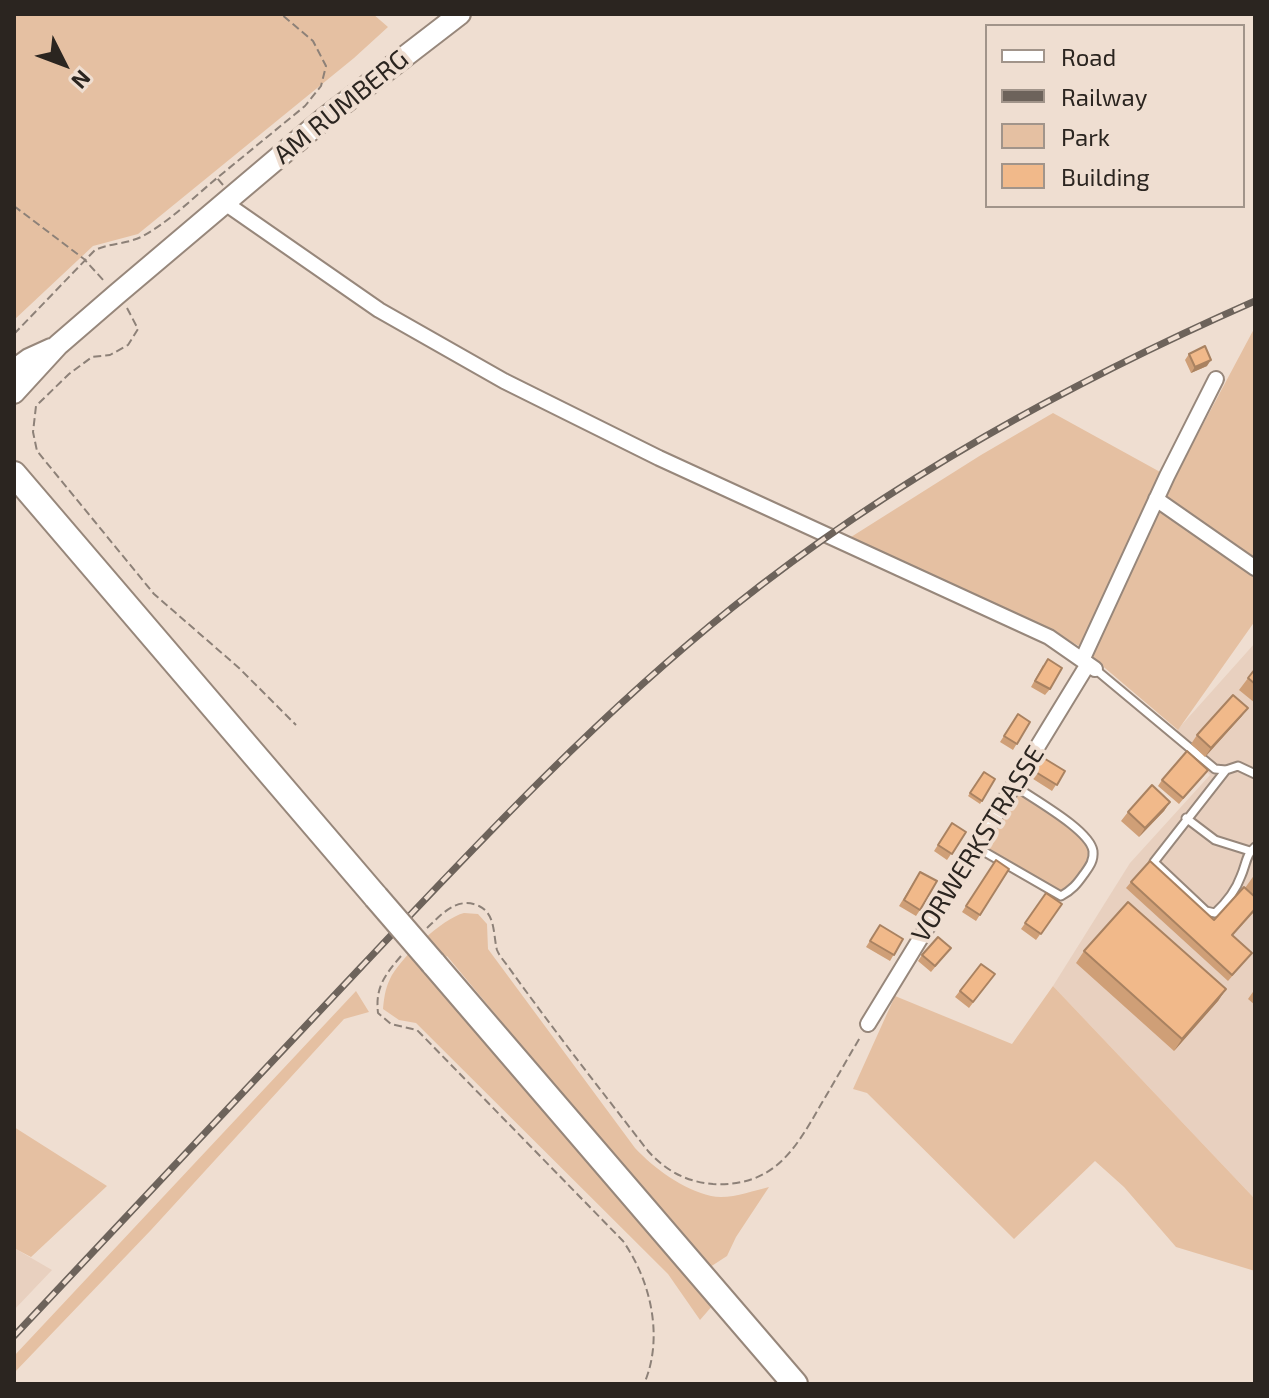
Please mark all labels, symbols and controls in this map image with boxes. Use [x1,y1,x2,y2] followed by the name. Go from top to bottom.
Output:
[24,24,104,104] north arrow
[985,24,1245,208] legend
[1061,42,1116,71] text: Road
[267,43,415,171] street label: AM RUMBERG
[67,65,97,95] text: N
[1061,82,1147,111] text: Railway
[1061,122,1110,151] text: Park
[1061,162,1150,191] text: Building
[905,740,1051,948] street label: VORWERKSTRASSE

